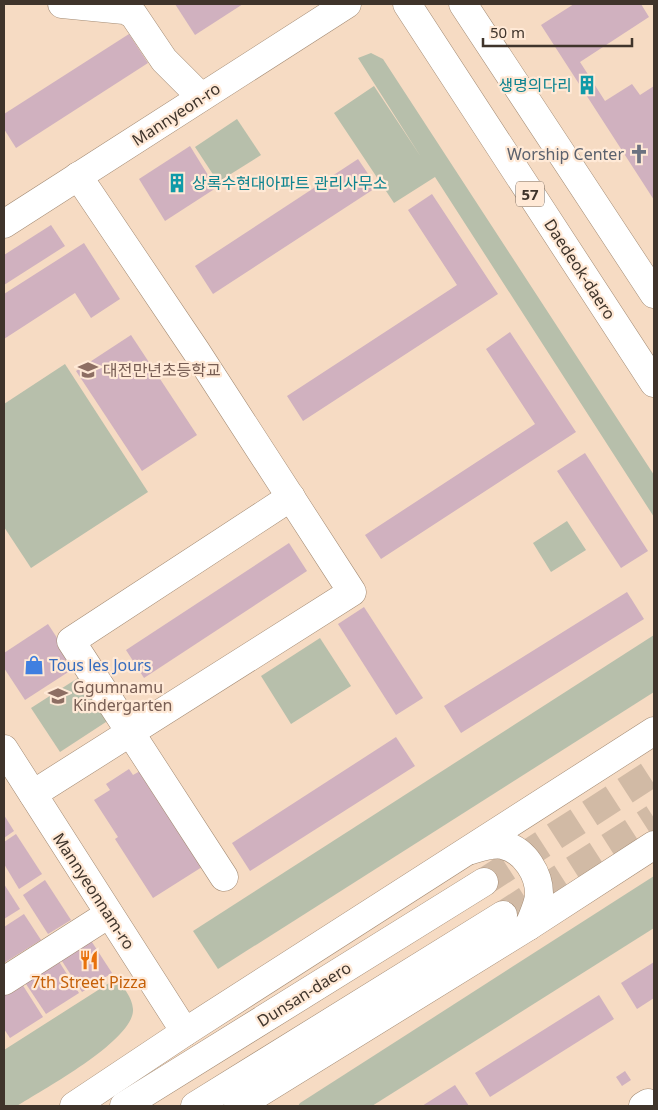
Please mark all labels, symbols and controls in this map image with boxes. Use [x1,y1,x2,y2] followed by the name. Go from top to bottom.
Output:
[483,15,632,47] scale bar
[490,22,525,42] text: 50 m
[498,74,572,96] place label: 생명의다리
[576,74,598,96] building icon: 생명의다리
[128,77,224,151] street label: Mannyeon-ro
[507,143,624,165] place label: Worship Center
[628,143,650,165] church icon: Worship Center
[166,172,188,194] building icon: 상록수현대아파트 관리사무소
[192,172,388,194] place label: 상록수현대아파트 관리사무소
[516,182,544,206] road number: 57
[539,214,621,324] street label: Daedeok-daero
[77,359,99,381] school or university icon: 대전만년초등학교
[103,359,221,381] place label: 대전만년초등학교
[23,654,45,676] shop icon: Tous les Jours
[49,654,151,676] place label: Tous les Jours
[73,676,172,716] place label: Ggumnamu Kindergarten
[47,685,69,707] school or university icon: Ggumnamu Kindergarten
[48,828,140,954] street label: Mannyeonnam-ro
[78,949,100,971] restaurant icon: 7th Street Pizza
[253,956,355,1032] street label: Dunsan-daero
[31,971,147,993] place label: 7th Street Pizza

